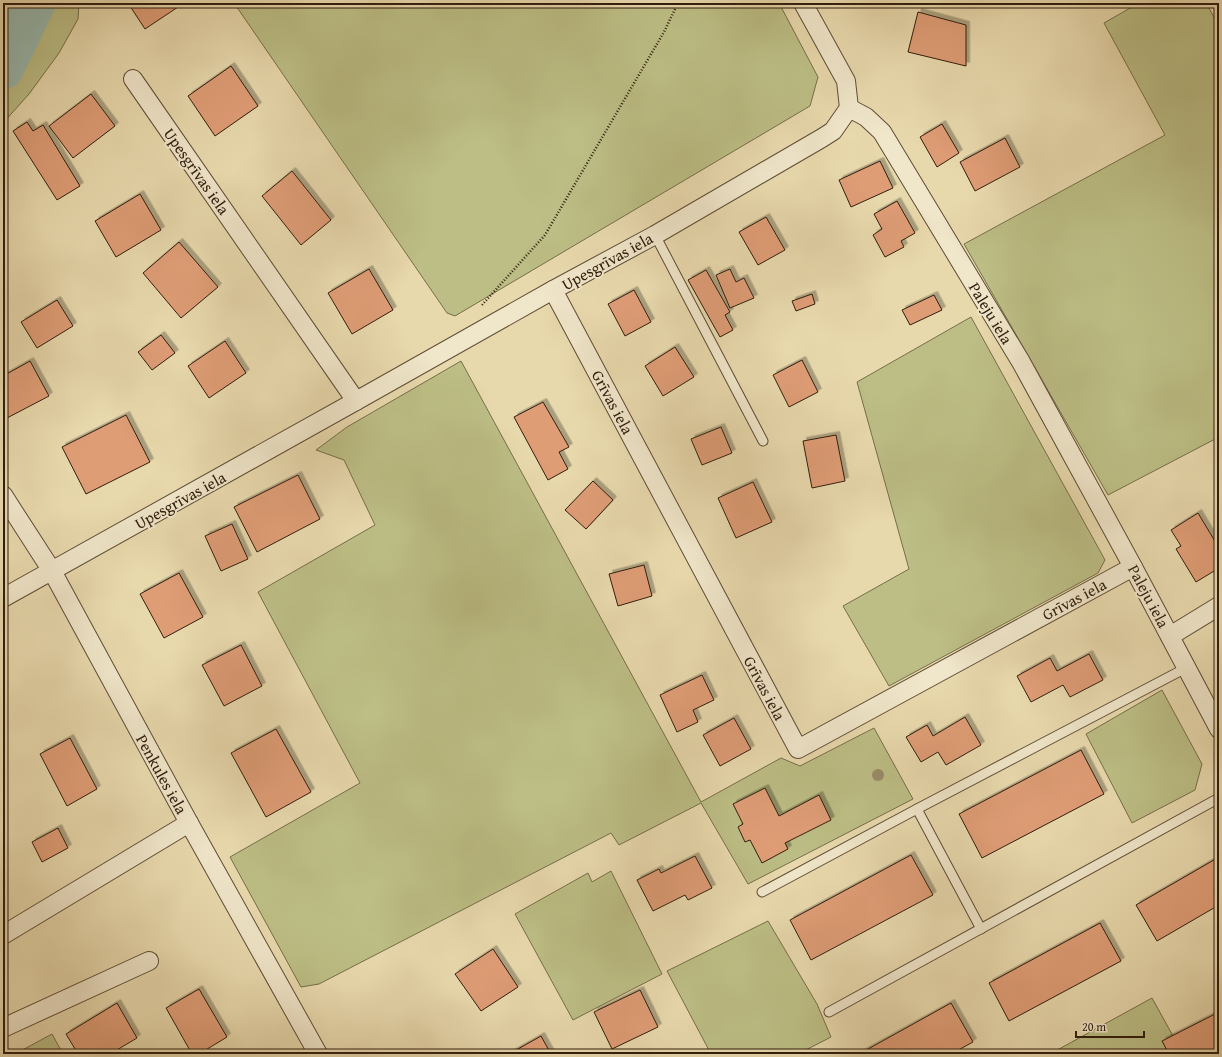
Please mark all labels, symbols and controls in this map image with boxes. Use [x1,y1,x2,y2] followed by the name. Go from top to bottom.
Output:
[158,123,236,220] street label: Upesgrīvas iela
[557,226,657,296] street label: Upesgrīvas iela
[963,277,1019,349] street label: Paleju iela
[586,366,640,439] street label: Grīvas iela
[130,465,230,535] street label: Upesgrīvas iela
[1122,560,1176,632] street label: Paleju iela
[1038,572,1111,626] street label: Grīvas iela
[738,652,792,725] street label: Grīvas iela
[130,730,194,819] street label: Penkules iela
[1076,1013,1144,1039] scale bar
[1082,1018,1106,1035] text: 20 m

